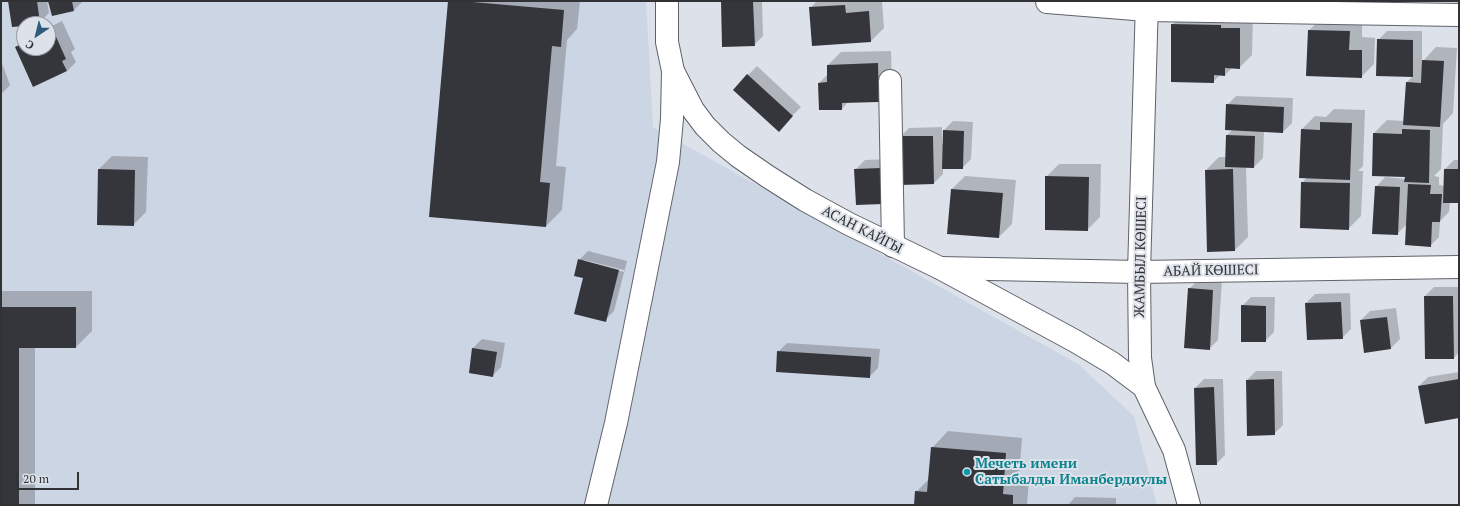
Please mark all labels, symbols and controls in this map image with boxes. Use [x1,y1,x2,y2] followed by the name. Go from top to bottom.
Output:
[16,16,56,56] north arrow
[23,37,37,53] text: С
[1132,196,1150,318] street label: ЖАМБЫЛ КӨШЕСІ
[819,202,905,258] street label: АСАН КАЙГЫ
[1163,262,1259,280] street label: АБАЙ КӨШЕСІ
[975,456,1167,488] place label: Мечеть имени Сатыбалды Иманбердиулы
[18,464,81,490] scale bar
[962,467,972,477] marker: Мечеть имени Сатыбалды Иманбердиулы
[23,471,49,486] text: 20 m

